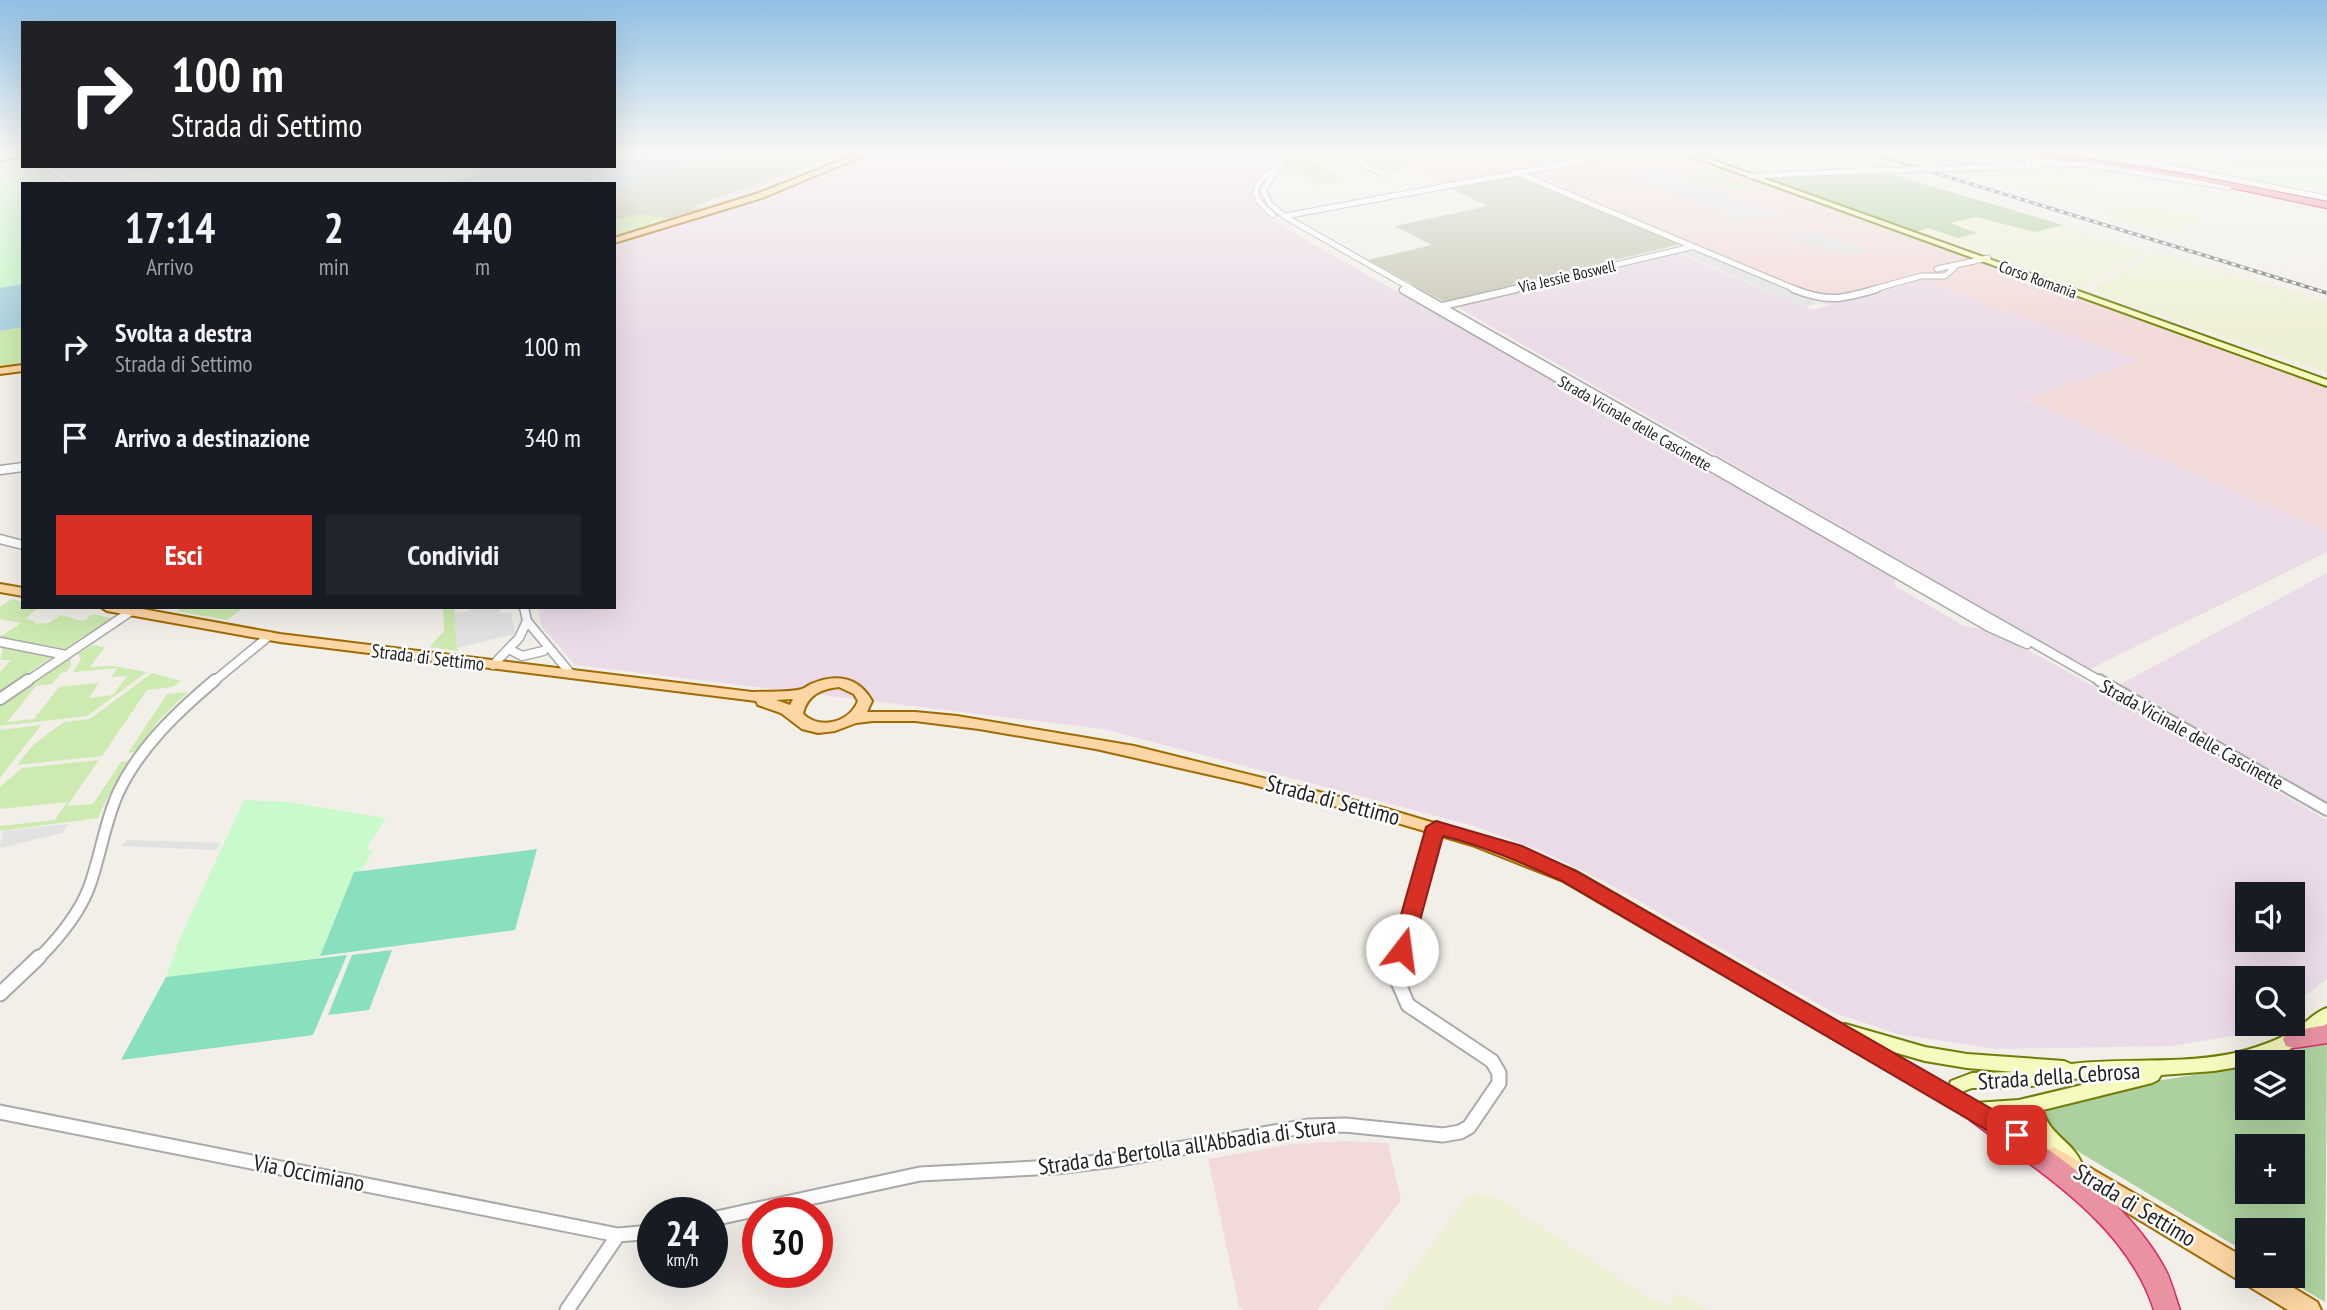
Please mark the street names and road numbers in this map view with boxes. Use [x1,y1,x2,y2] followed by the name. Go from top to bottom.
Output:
[1516,255,1618,297] street label: Via Jessie Boswell
[1996,256,2080,302] street label: Corso Romania
[1555,371,1715,475] street label: Strada Vicinale delle Cascinette
[370,638,486,676] street label: Strada di Settimo
[2096,674,2288,795] street label: Strada Vicinale delle Cascinette
[1263,768,1403,831] street label: Strada di Settimo
[1977,1055,2141,1096] street label: Strada della Cebrosa
[1036,1110,1338,1181] street label: Strada da Bertolla all'Abbadia di Stura
[250,1147,367,1197] street label: Via Occimiano
[2069,1157,2202,1252] street label: Strada di Settimo

